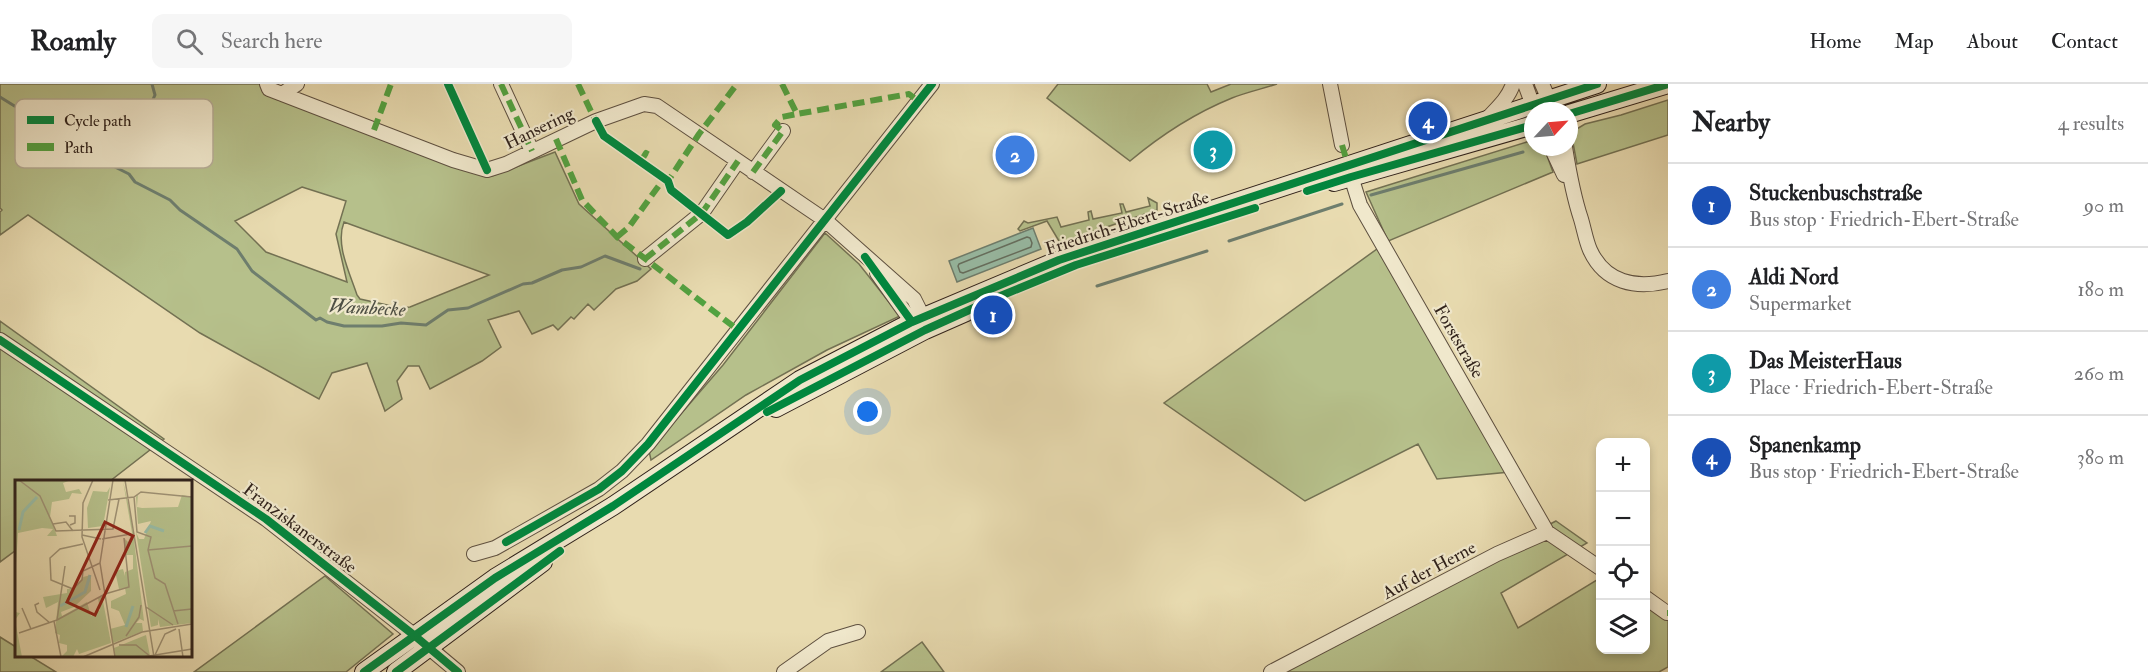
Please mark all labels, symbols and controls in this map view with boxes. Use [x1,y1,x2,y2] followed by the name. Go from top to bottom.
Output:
[152,14,572,68] search box
[30,24,116,59] text: Roamly
[173,25,206,58] icon: search
[221,27,323,55] text: Search here
[1809,28,1861,55] text: Home
[1894,28,1934,55] text: Map
[1967,28,2018,55] text: About
[2051,28,2118,55] text: Contact
[15,99,213,168] legend
[1408,99,1448,144] pin: 4
[501,101,579,155] street label: Hansering
[1524,102,1578,156] north arrow
[1692,107,1770,139] text: Nearby
[64,111,132,132] text: Cycle path
[2058,111,2124,136] text: 4 results
[1194,128,1232,172] pin: 3
[996,132,1034,178] pin: 2
[64,138,94,158] text: Path
[1749,179,1922,207] text: Stuckenbuschstraße
[1042,186,1212,261] street label: Friedrich-Ebert-Straße
[1708,193,1715,218] text: 1
[2084,193,2124,218] text: 90 m
[1749,207,2019,232] text: Bus stop · Friedrich-Ebert-Straße
[1749,263,1839,291] text: Aldi Nord
[1706,277,1717,302] text: 2
[2077,277,2124,302] text: 180 m
[1749,291,1852,316] text: Supermarket
[974,292,1012,338] pin: 1
[328,293,406,322] water label: Wambecke
[1428,300,1489,383] street label: Forststraße
[1749,347,1902,375] text: Das MeisterHaus
[1708,361,1715,386] text: 3
[2074,361,2124,386] text: 260 m
[1749,375,1993,400] text: Place · Friedrich-Ebert-Straße
[853,397,882,426] your location
[1749,431,1861,459] text: Spanenkamp
[1596,438,1650,654] map controls
[1596,438,1650,492] button: +
[1706,445,1717,470] text: 4
[2077,445,2124,470] text: 380 m
[1749,459,2019,484] text: Bus stop · Friedrich-Ebert-Straße
[238,478,362,579] street label: Franziskanerstraße
[15,480,192,657] inset map
[1596,492,1650,546] button: −
[1378,536,1480,605] street label: Auf der Herne
[1596,546,1650,600] button: locate
[1596,600,1650,654] button: layers

